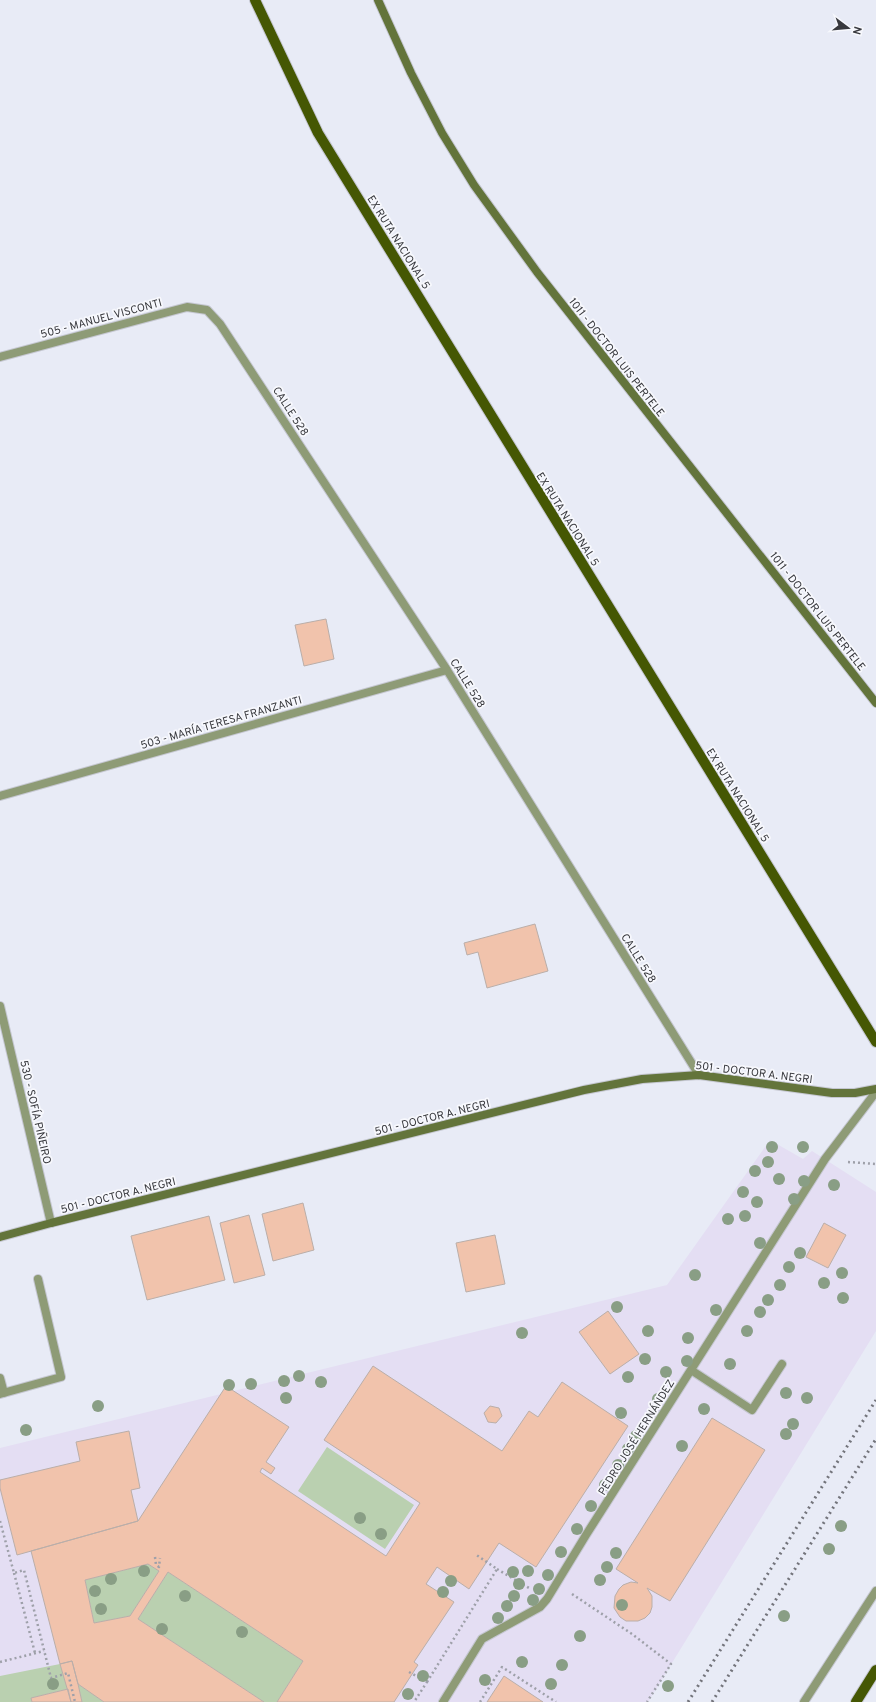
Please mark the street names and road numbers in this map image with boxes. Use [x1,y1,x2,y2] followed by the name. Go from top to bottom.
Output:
[364,193,433,292] street label: EX RUTA NACIONAL 5
[565,295,667,420] street label: 1011 - DOCTOR LUIS PERTELE
[39,296,163,342] street label: 505 - MANUEL VISCONTI
[269,384,311,439] street label: CALLE 528
[533,470,602,569] street label: EX RUTA NACIONAL 5
[766,549,868,674] street label: 1011 - DOCTOR LUIS PERTELE
[446,656,488,711] street label: CALLE 528
[139,692,304,753] street label: 503 - MARÍA TERESA FRANZANTI
[703,746,772,845] street label: EX RUTA NACIONAL 5
[617,931,659,986] street label: CALLE 528
[16,1059,55,1165] street label: 530 - SOFÍA PIÑEIRO
[694,1059,813,1087] street label: 501 - DOCTOR A. NEGRI
[373,1097,491,1139] street label: 501 - DOCTOR A. NEGRI
[59,1175,177,1217] street label: 501 - DOCTOR A. NEGRI
[595,1377,678,1498] street label: PEDRO JOSÉ HERNÁNDEZ

